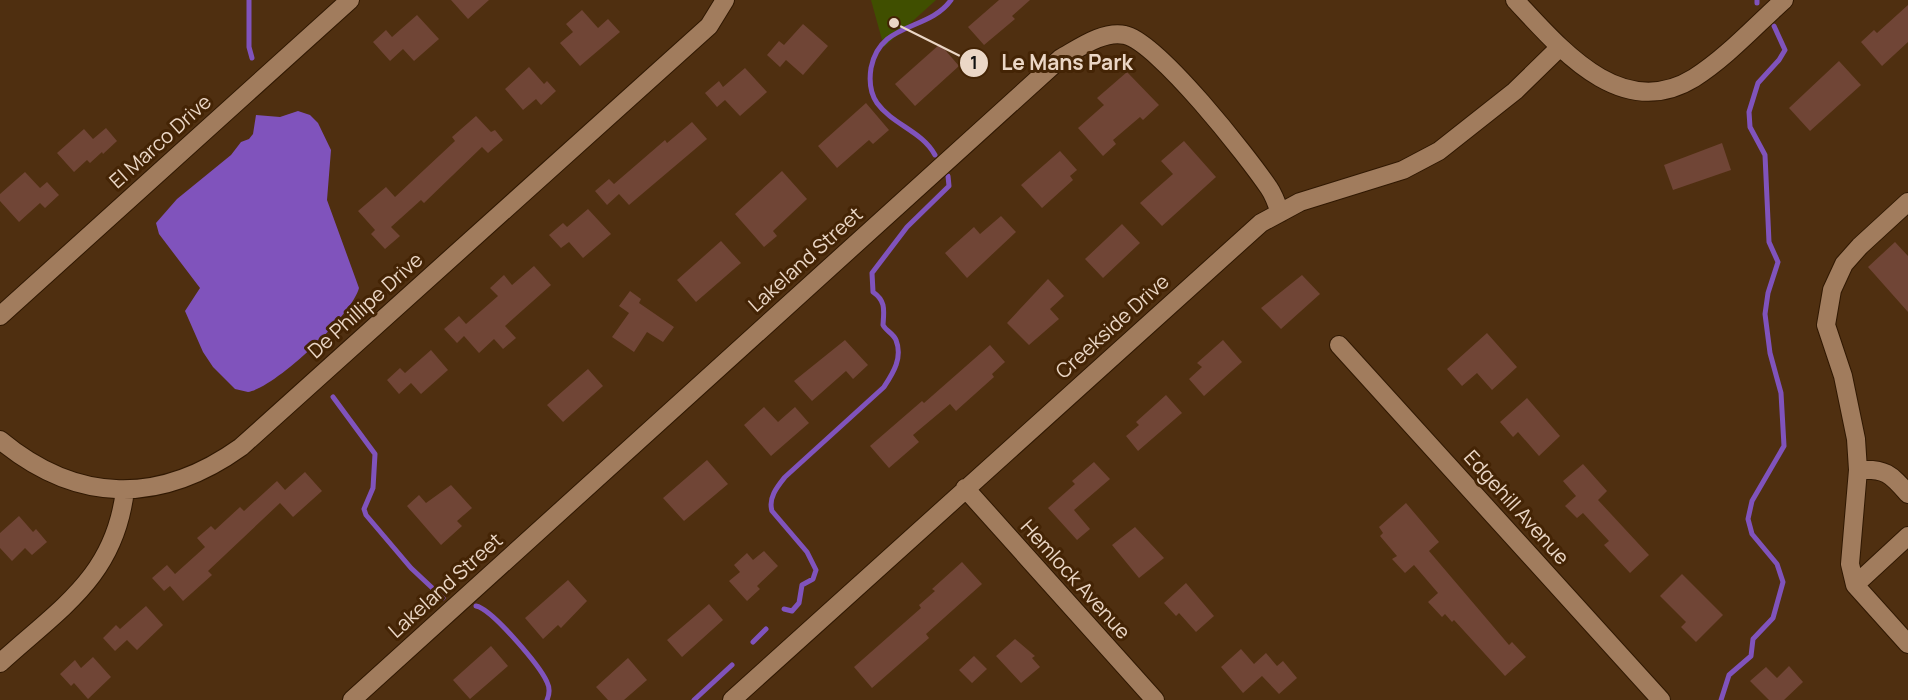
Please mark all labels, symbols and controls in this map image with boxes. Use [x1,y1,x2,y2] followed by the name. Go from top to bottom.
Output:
[959,43,1145,82] callout: Le Mans Park
[1001,48,1134,76] text: Le Mans Park
[970,50,978,74] text: 1
[103,88,217,194] street label: El Marco Drive
[742,200,868,318] street label: Lakeland Street
[302,246,428,364] street label: De Phillipe Drive
[1050,268,1174,384] street label: Creekside Drive
[1458,444,1576,570] street label: Edgehill Avenue
[1015,513,1137,645] street label: Hemlock Avenue
[382,526,508,644] street label: Lakeland Street

